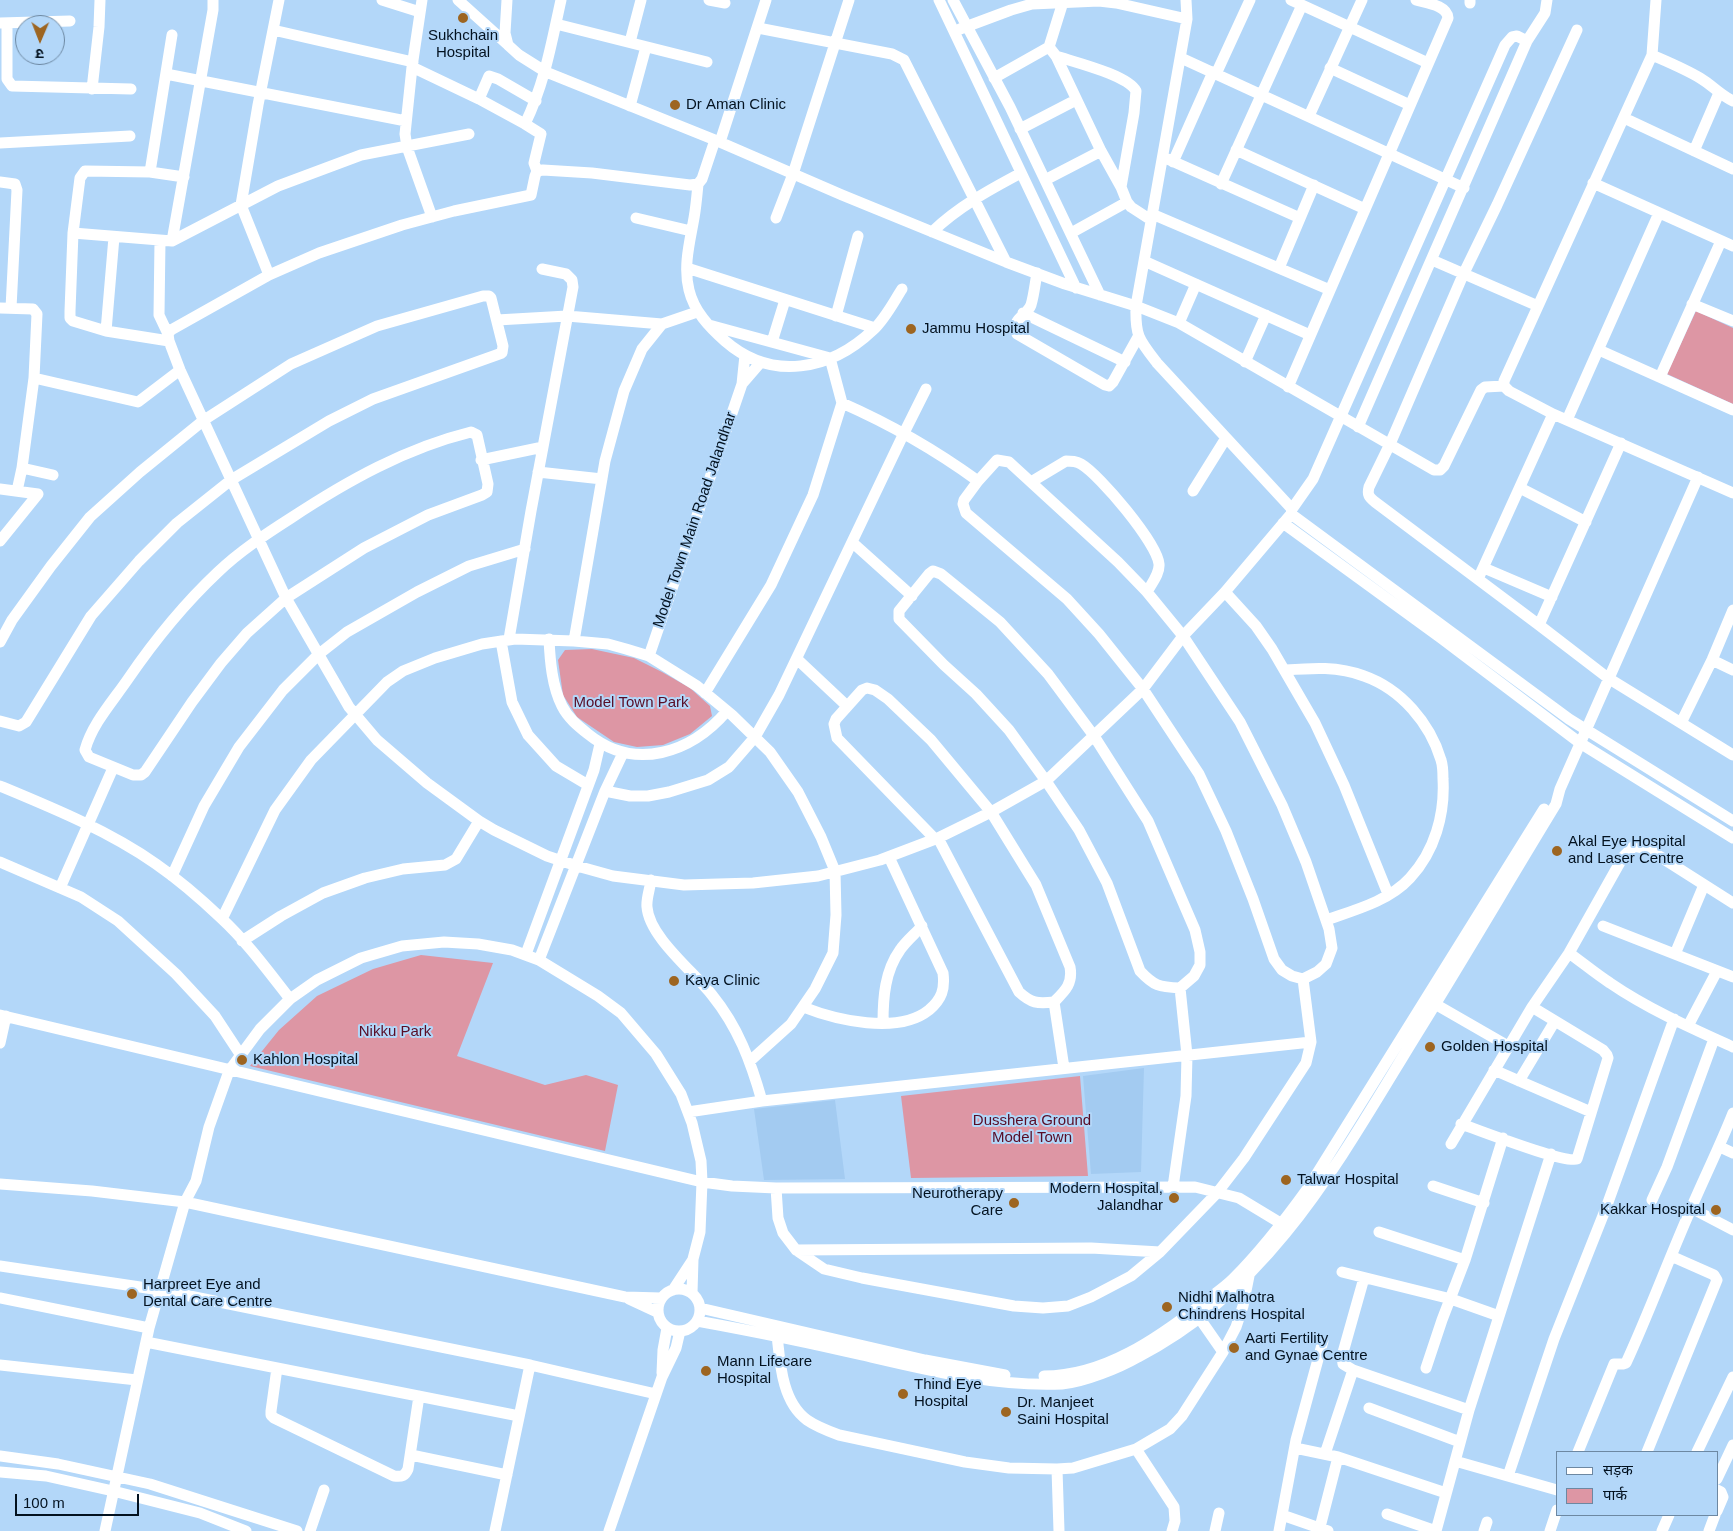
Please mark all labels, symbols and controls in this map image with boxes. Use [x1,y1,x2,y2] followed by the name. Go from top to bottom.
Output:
[456,11,470,25] marker: Sukhchain Hospital
[15,15,65,65] north arrow
[428,27,498,62] place label: Sukhchain Hospital
[36,46,44,62] text: उ
[686,96,786,114] place label: Dr Aman Clinic
[668,98,682,112] marker: Dr Aman Clinic
[922,320,1030,338] place label: Jammu Hospital
[904,322,918,336] marker: Jammu Hospital
[650,410,740,630] street label: Model Town Main Road Jalandhar
[573,694,689,712] park label: Model Town Park
[1568,833,1686,868] place label: Akal Eye Hospital and Laser Centre
[1550,844,1564,858] marker: Akal Eye Hospital and Laser Centre
[685,972,760,990] place label: Kaya Clinic
[667,974,681,988] marker: Kaya Clinic
[359,1023,431,1041] park label: Nikku Park
[1441,1038,1548,1056] place label: Golden Hospital
[1423,1040,1437,1054] marker: Golden Hospital
[253,1051,358,1069] place label: Kahlon Hospital
[235,1053,249,1067] marker: Kahlon Hospital
[973,1112,1091,1147] park label: Dusshera Ground Model Town
[1297,1171,1399,1189] place label: Talwar Hospital
[1279,1173,1293,1187] marker: Talwar Hospital
[1050,1180,1163,1215] place label: Modern Hospital, Jalandhar
[912,1185,1003,1220] place label: Neurotherapy Care
[1167,1191,1181,1205] marker: Modern Hospital, Jalandhar
[1007,1196,1021,1210] marker: Neurotherapy Care
[1600,1201,1705,1219] place label: Kakkar Hospital
[1709,1203,1723,1217] marker: Kakkar Hospital
[143,1276,272,1311] place label: Harpreet Eye and Dental Care Centre
[125,1287,139,1301] marker: Harpreet Eye and Dental Care Centre
[1178,1289,1305,1324] place label: Nidhi Malhotra Chindrens Hospital
[1160,1300,1174,1314] marker: Nidhi Malhotra Chindrens Hospital
[1245,1330,1368,1365] place label: Aarti Fertility and Gynae Centre
[1227,1341,1241,1355] marker: Aarti Fertility and Gynae Centre
[717,1353,812,1388] place label: Mann Lifecare Hospital
[699,1364,713,1378] marker: Mann Lifecare Hospital
[914,1376,982,1411] place label: Thind Eye Hospital
[896,1387,910,1401] marker: Thind Eye Hospital
[1017,1394,1109,1429] place label: Dr. Manjeet Saini Hospital
[999,1405,1013,1419] marker: Dr. Manjeet Saini Hospital
[1556,1451,1718,1516] legend
[1603,1461,1633,1478] text: सड़क
[18,1484,141,1516] scale bar
[1603,1486,1627,1503] text: पार्क
[23,1494,65,1511] text: 100 m

